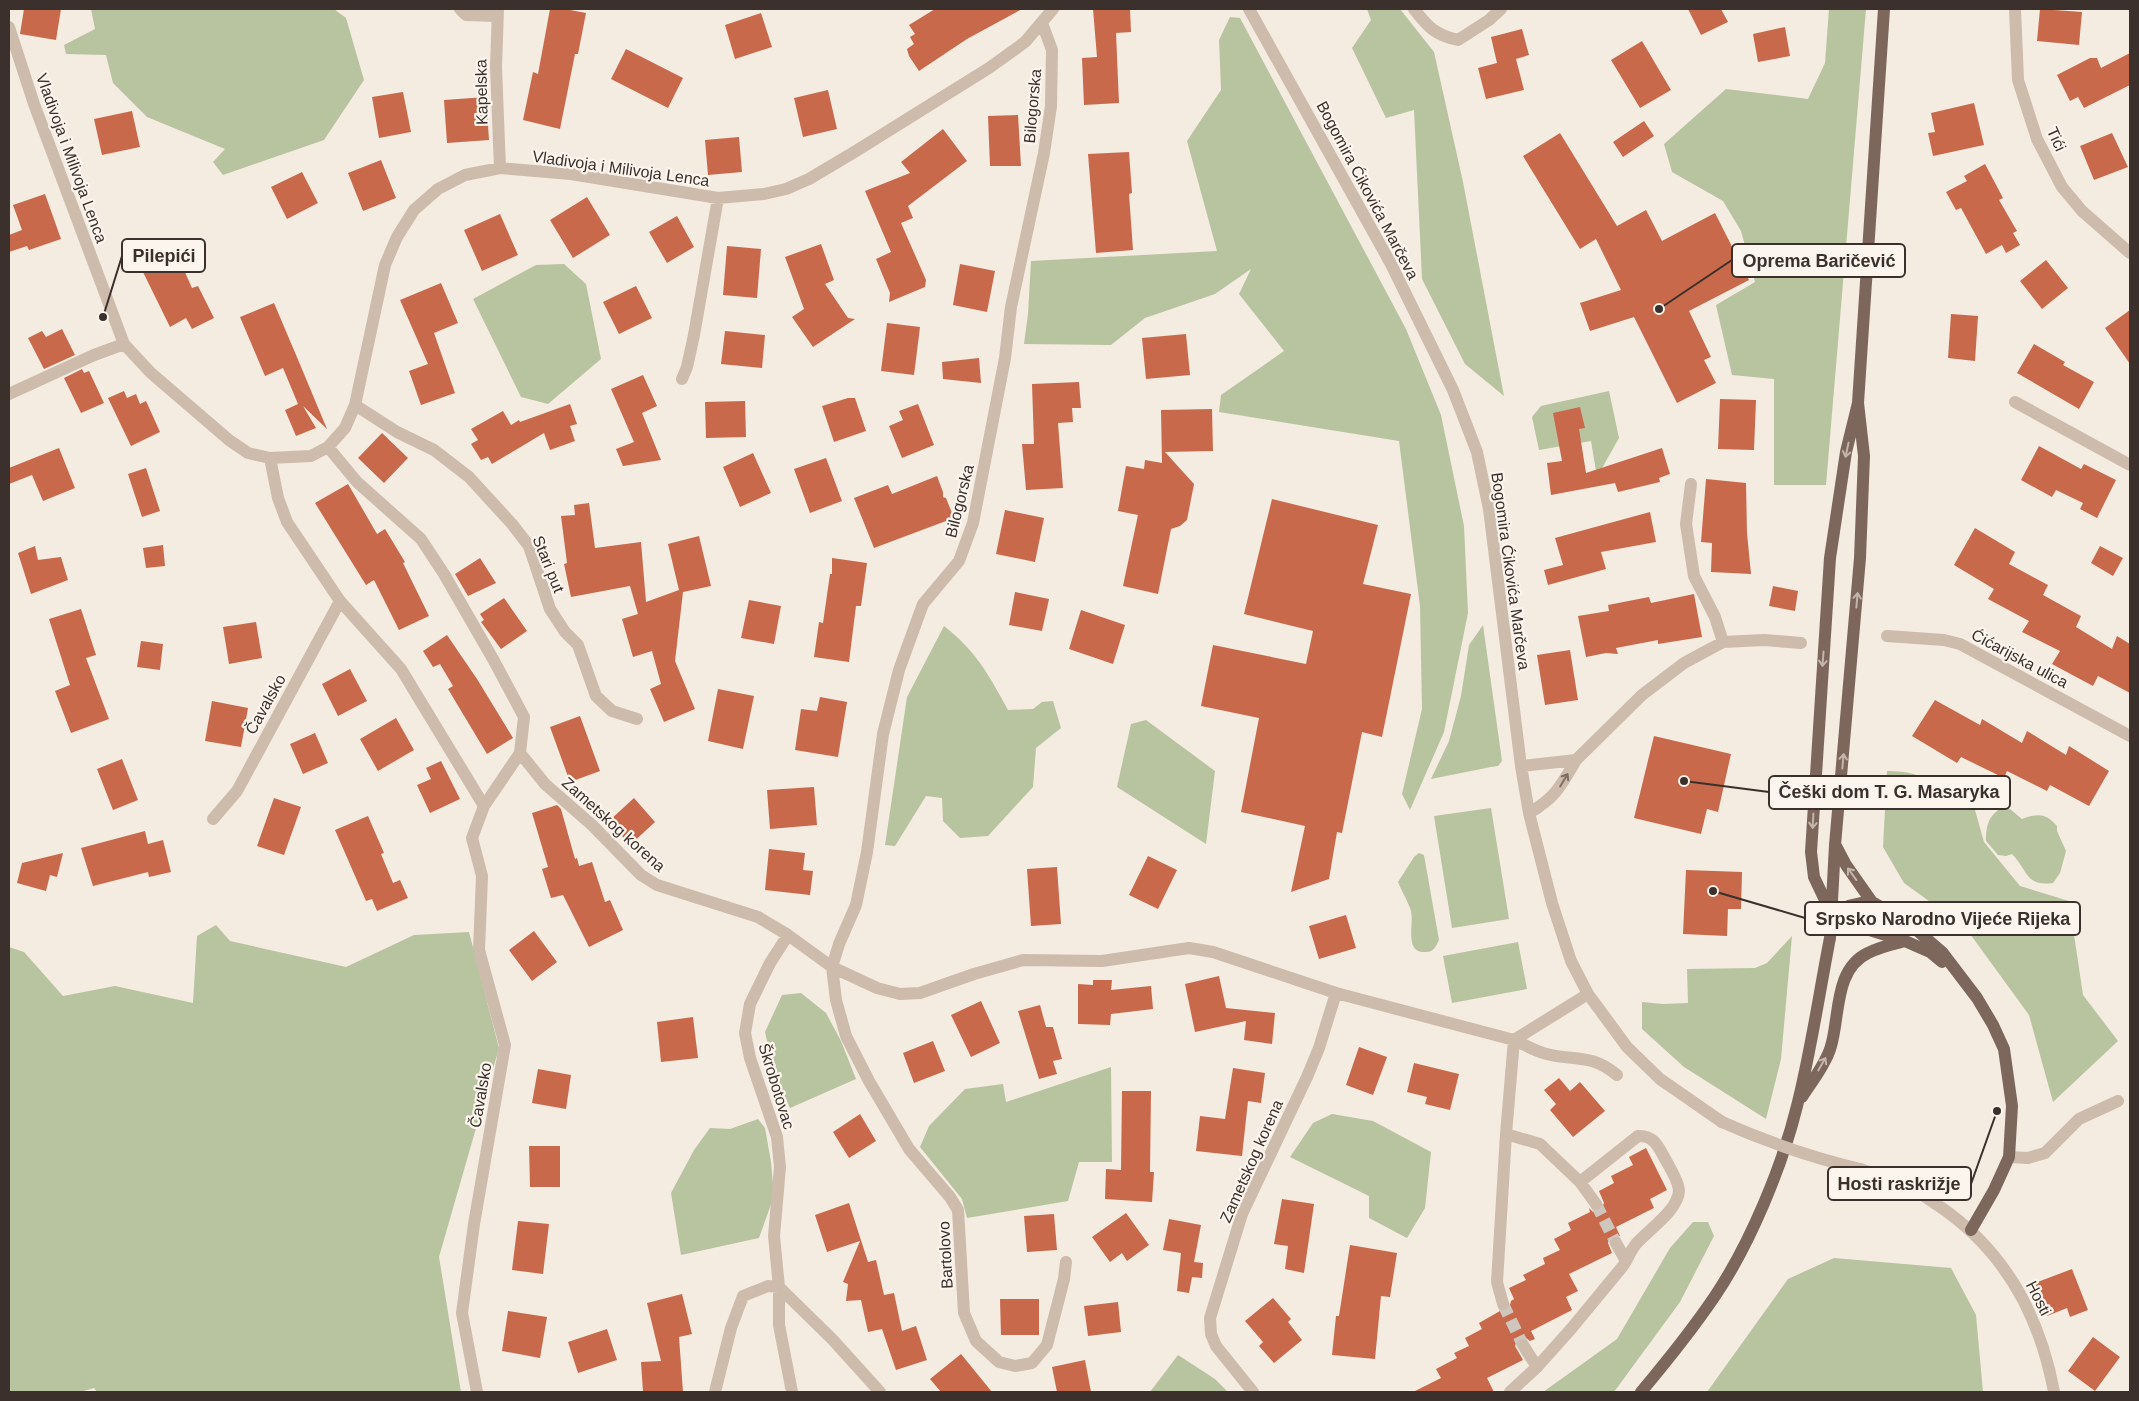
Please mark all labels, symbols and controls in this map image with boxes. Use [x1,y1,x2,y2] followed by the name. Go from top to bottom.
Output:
[472,59,491,125] street label: Kapelska
[1021,68,1044,144] street label: Bilogorska
[33,71,110,245] street label: Vladivoja i Milivoja Lenca
[1313,98,1423,282] street label: Bogomira Ćikovića Marčeva
[2044,125,2069,154] street label: Tići
[531,148,711,189] street label: Vladivoja i Milivoja Lenca
[122,239,205,272] callout: Pilepići
[1732,244,1905,277] callout: Oprema Baričević
[132,246,196,266] text: Pilepići
[1742,251,1896,271] text: Oprema Baričević
[1841,442,1851,458] one-way arrow
[942,463,977,539] street label: Bilogorska
[1488,471,1534,671] street label: Bogomira Ćikovića Marčeva
[529,533,568,596] street label: Stari put
[1852,592,1861,608] one-way arrow
[1969,625,2071,691] street label: Ćićarijska ulica
[1819,651,1828,667] one-way arrow
[241,671,289,737] street label: Čavalsko
[1838,754,1847,770] one-way arrow
[559,774,669,875] street label: Zametskog korena
[1559,774,1569,788] one-way arrow
[1769,776,2010,809] callout: Češki dom T. G. Masaryka
[1778,781,2001,802] text: Češki dom T. G. Masaryka
[1808,813,1817,829] one-way arrow
[1847,867,1857,881] one-way arrow
[1805,902,2080,935] callout: Srpsko Narodno Vijeće Rijeka
[1816,909,2071,929] text: Srpsko Narodno Vijeće Rijeka
[755,1041,799,1131] street label: Škrobotovac
[1817,1057,1827,1071] one-way arrow
[465,1061,495,1129] street label: Čavalsko
[1217,1097,1286,1225] street label: Zametskog korena
[1828,1167,1971,1200] callout: Hosti raskrižje
[1837,1174,1961,1194] text: Hosti raskrižje
[935,1221,956,1289] street label: Bartolovo
[2023,1278,2054,1318] street label: Hosti

